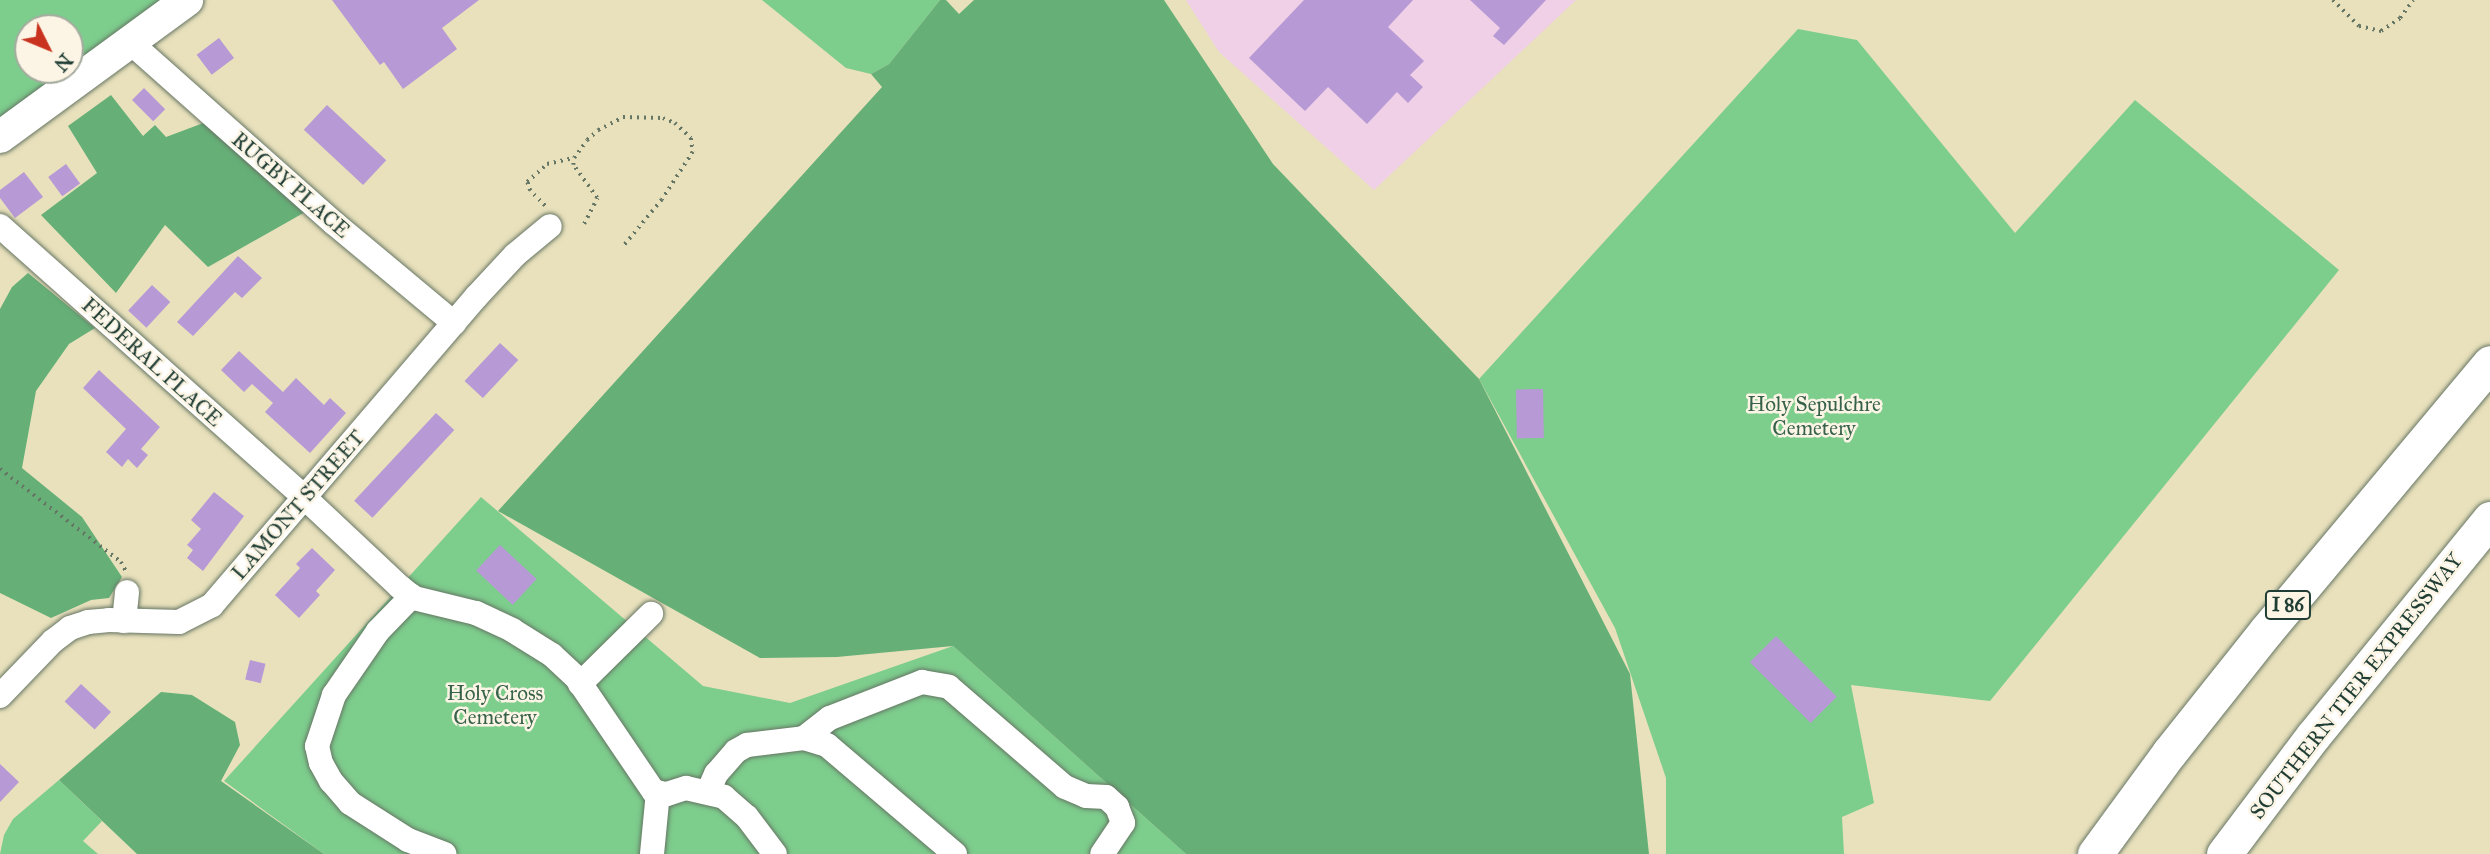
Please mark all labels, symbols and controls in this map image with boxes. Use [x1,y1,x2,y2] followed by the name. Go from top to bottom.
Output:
[14,14,84,84] north arrow
[49,49,77,76] text: N
[227,127,355,243] street label: RUGBY PLACE
[77,292,227,432] street label: FEDERAL PLACE
[1747,391,1881,441] park label: Holy Sepulchre Cemetery
[226,425,370,585] street label: LAMONT STREET
[2244,548,2468,824] street label: SOUTHERN TIER EXPRESSWAY
[2264,590,2312,620] road number: I 86
[447,680,543,730] park label: Holy Cross Cemetery

